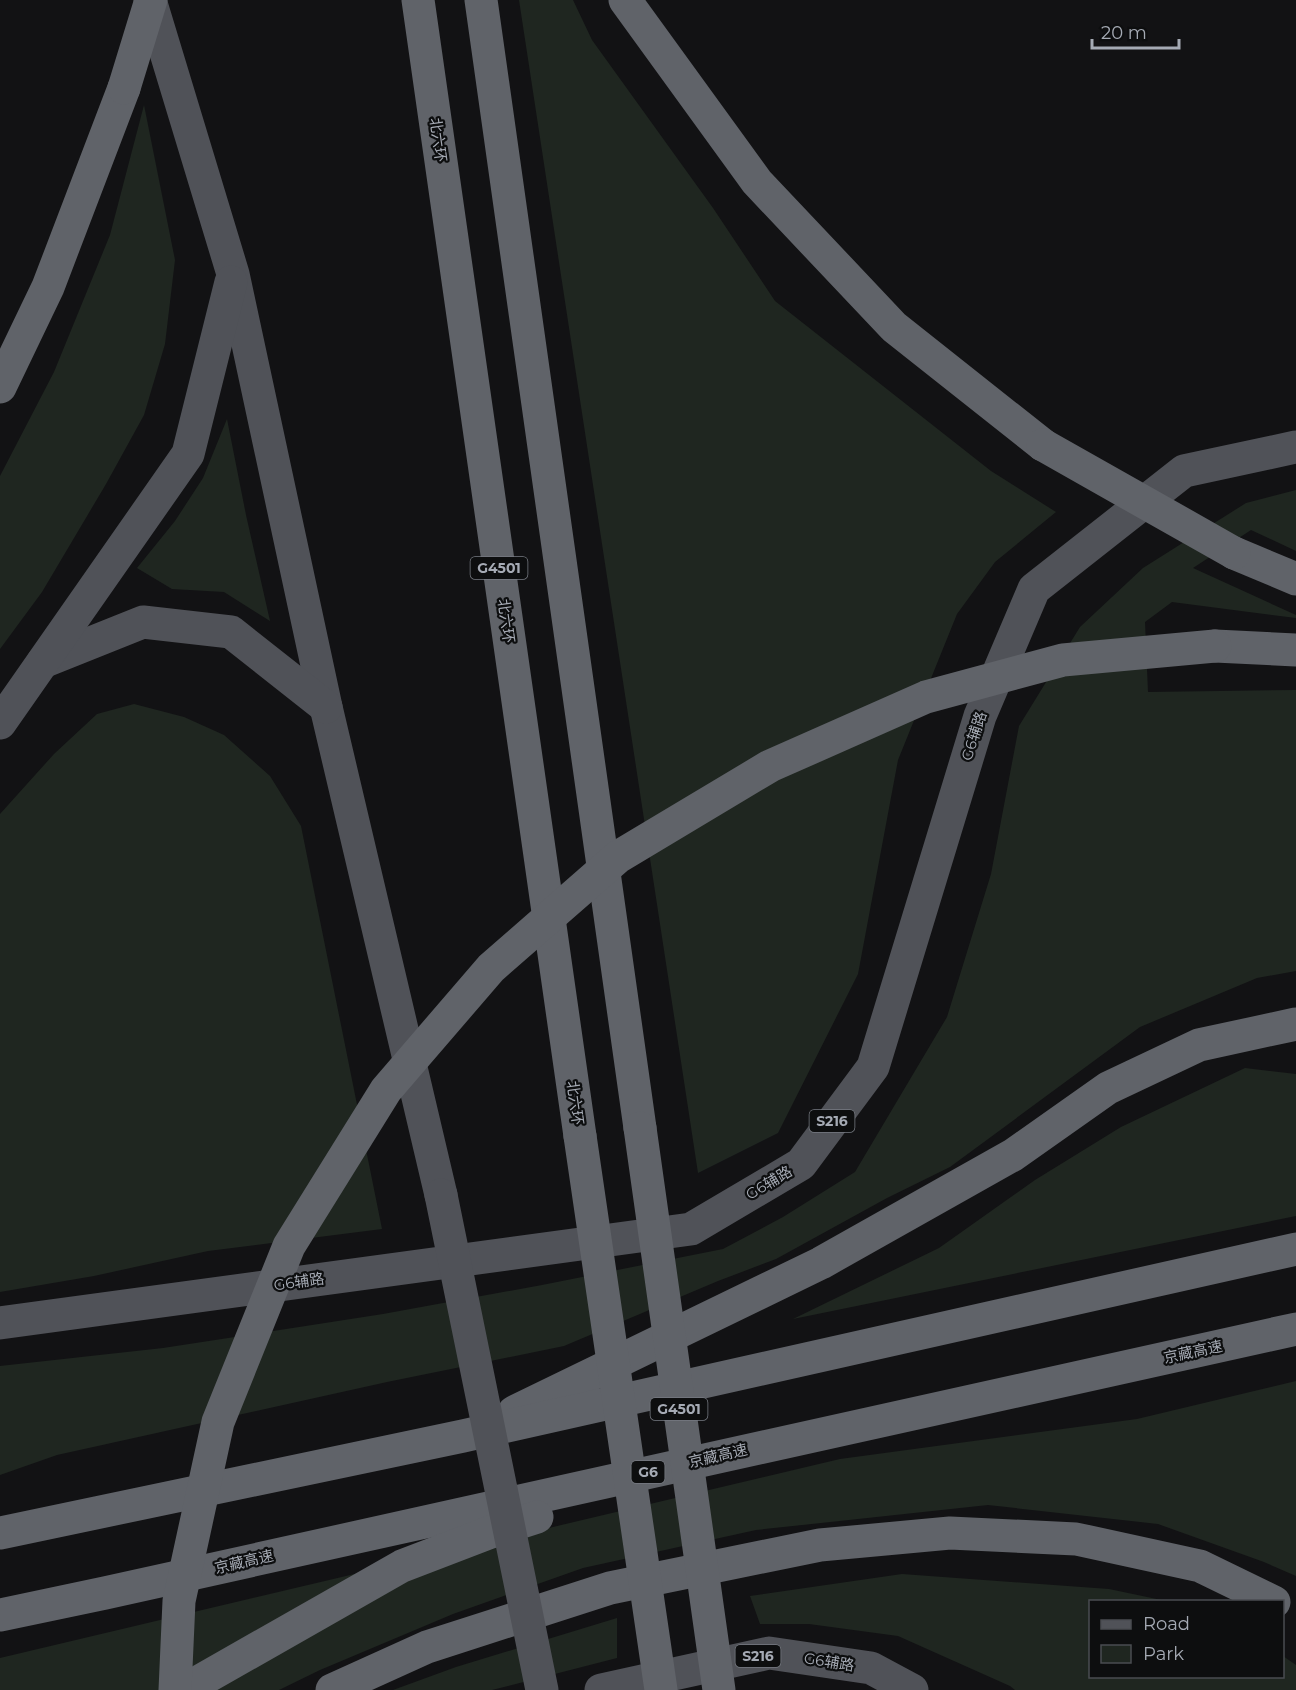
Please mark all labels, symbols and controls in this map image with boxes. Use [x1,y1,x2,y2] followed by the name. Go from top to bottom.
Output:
[1092,12,1179,50] scale bar
[1101,22,1147,44] text: 20 m
[426,116,451,164] street label: 北六环
[470,557,528,579] road number: G4501
[494,597,519,645] street label: 北六环
[957,709,990,763] street label: G6辅路
[563,1079,588,1127] street label: 北六环
[810,1110,854,1132] road number: S216
[742,1161,795,1204] street label: G6辅路
[272,1269,325,1294] street label: G6辅路
[1162,1336,1224,1367] street label: 京藏高速
[650,1398,708,1420] road number: G4501
[687,1440,749,1472] street label: 京藏高速
[632,1461,664,1483] road number: G6
[213,1546,275,1578] street label: 京藏高速
[1089,1600,1284,1678] legend
[1143,1613,1190,1635] text: Road
[1143,1643,1184,1665] text: Park
[736,1645,780,1667] road number: S216
[803,1648,856,1675] street label: G6辅路

